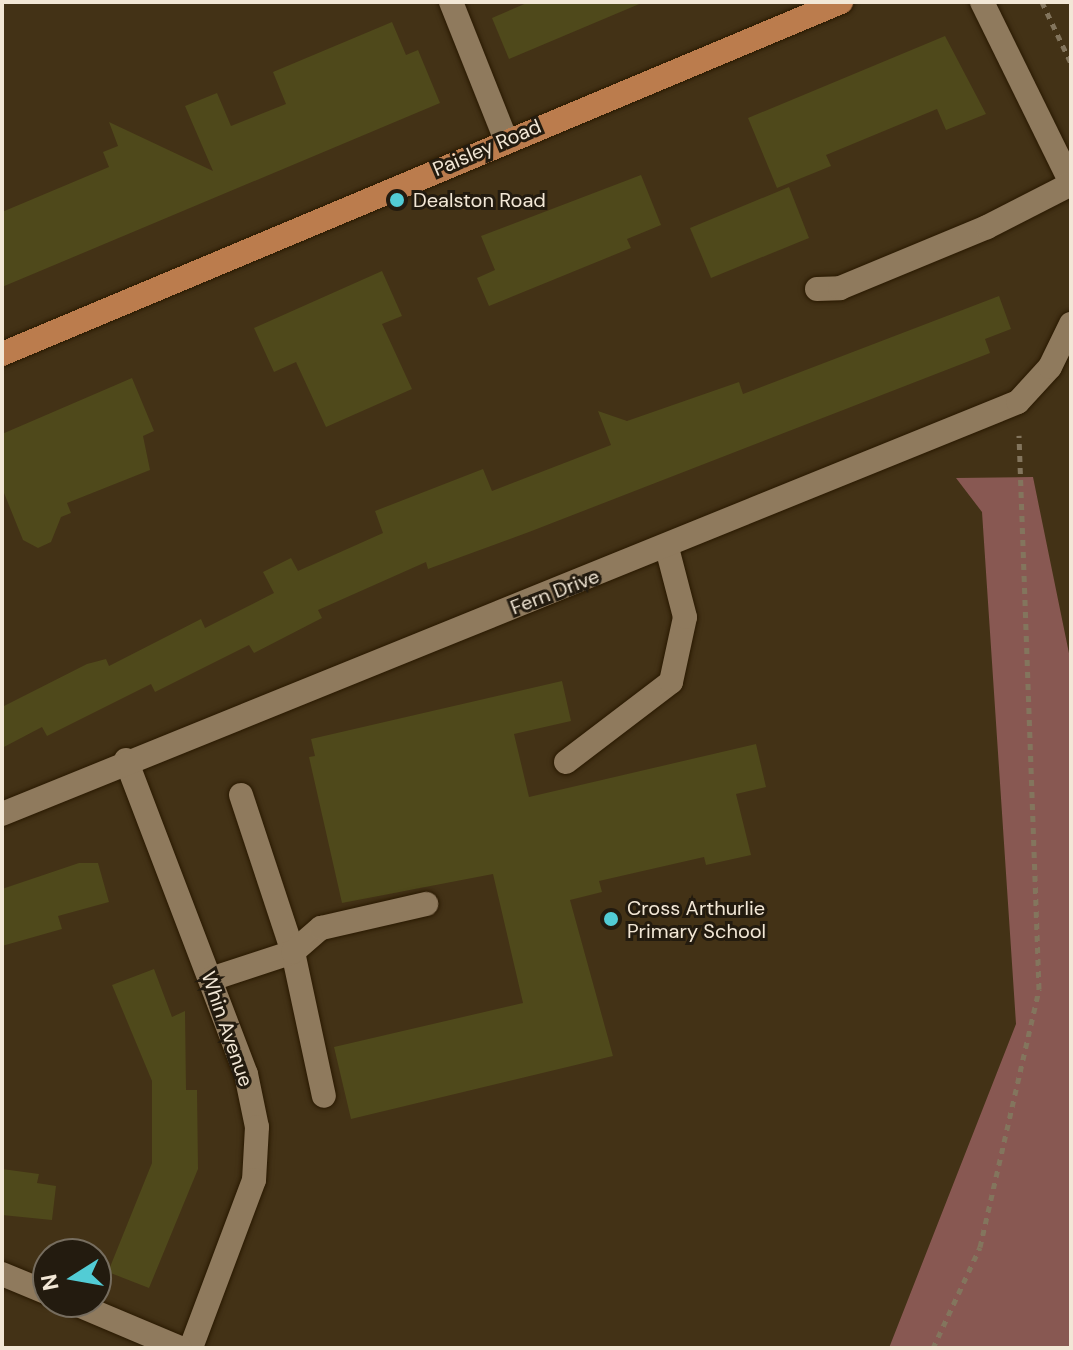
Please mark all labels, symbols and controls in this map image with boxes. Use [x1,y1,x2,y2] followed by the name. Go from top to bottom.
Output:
[429,114,545,182] street label: Paisley Road
[413,188,546,212] place label: Dealston Road
[388,191,406,209] marker: Dealston Road
[507,564,603,620] street label: Fern Drive
[627,896,766,943] place label: Cross Arthurlie Primary School
[602,910,620,928] marker: Cross Arthurlie Primary School
[196,968,258,1090] street label: Whin Avenue
[32,1238,112,1318] north arrow
[34,1272,66,1293] text: N

